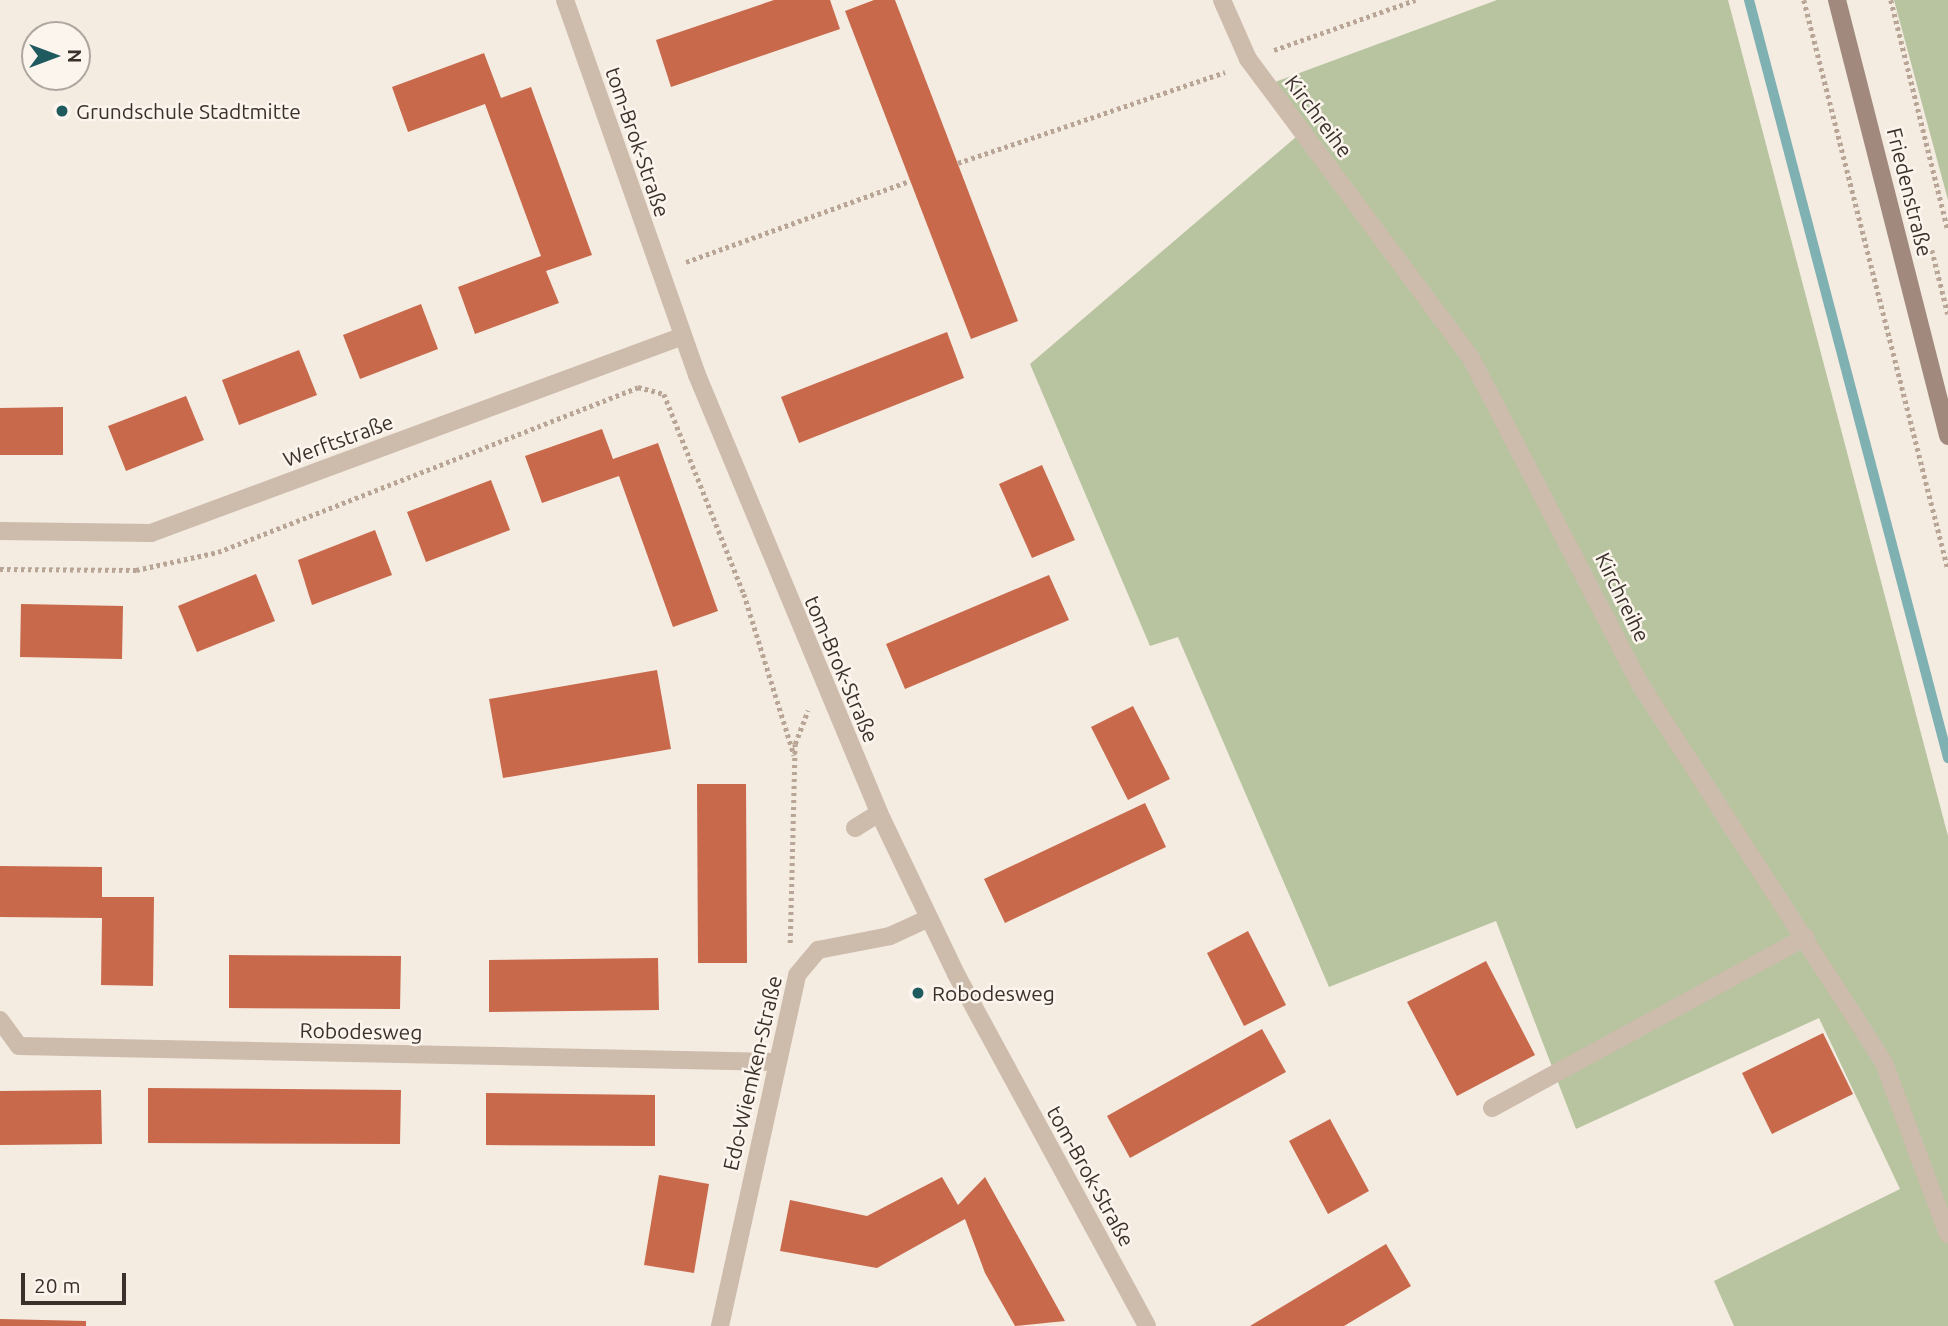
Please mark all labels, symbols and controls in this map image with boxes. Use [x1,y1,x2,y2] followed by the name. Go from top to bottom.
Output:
[21,21,91,91] north arrow
[64,49,86,63] text: N
[601,64,675,220] street label: tom-Brok-Straße
[1280,70,1358,162] street label: Kirchreihe
[76,98,301,124] place label: Grundschule Stadtmitte
[54,103,70,119] marker: Grundschule Stadtmitte
[1882,125,1938,259] street label: Friedenstraße
[280,408,396,472] street label: Werftstraße
[1591,548,1655,646] street label: Kirchreihe
[800,592,884,746] street label: tom-Brok-Straße
[717,973,787,1173] street label: Edo-Wiemken-Straße
[932,980,1055,1006] place label: Robodesweg
[910,985,926,1001] marker: Robodesweg
[299,1017,423,1045] street label: Robodesweg
[1042,1101,1140,1251] street label: tom-Brok-Straße
[24,1260,130,1304] scale bar
[34,1273,81,1297] text: 20 m

